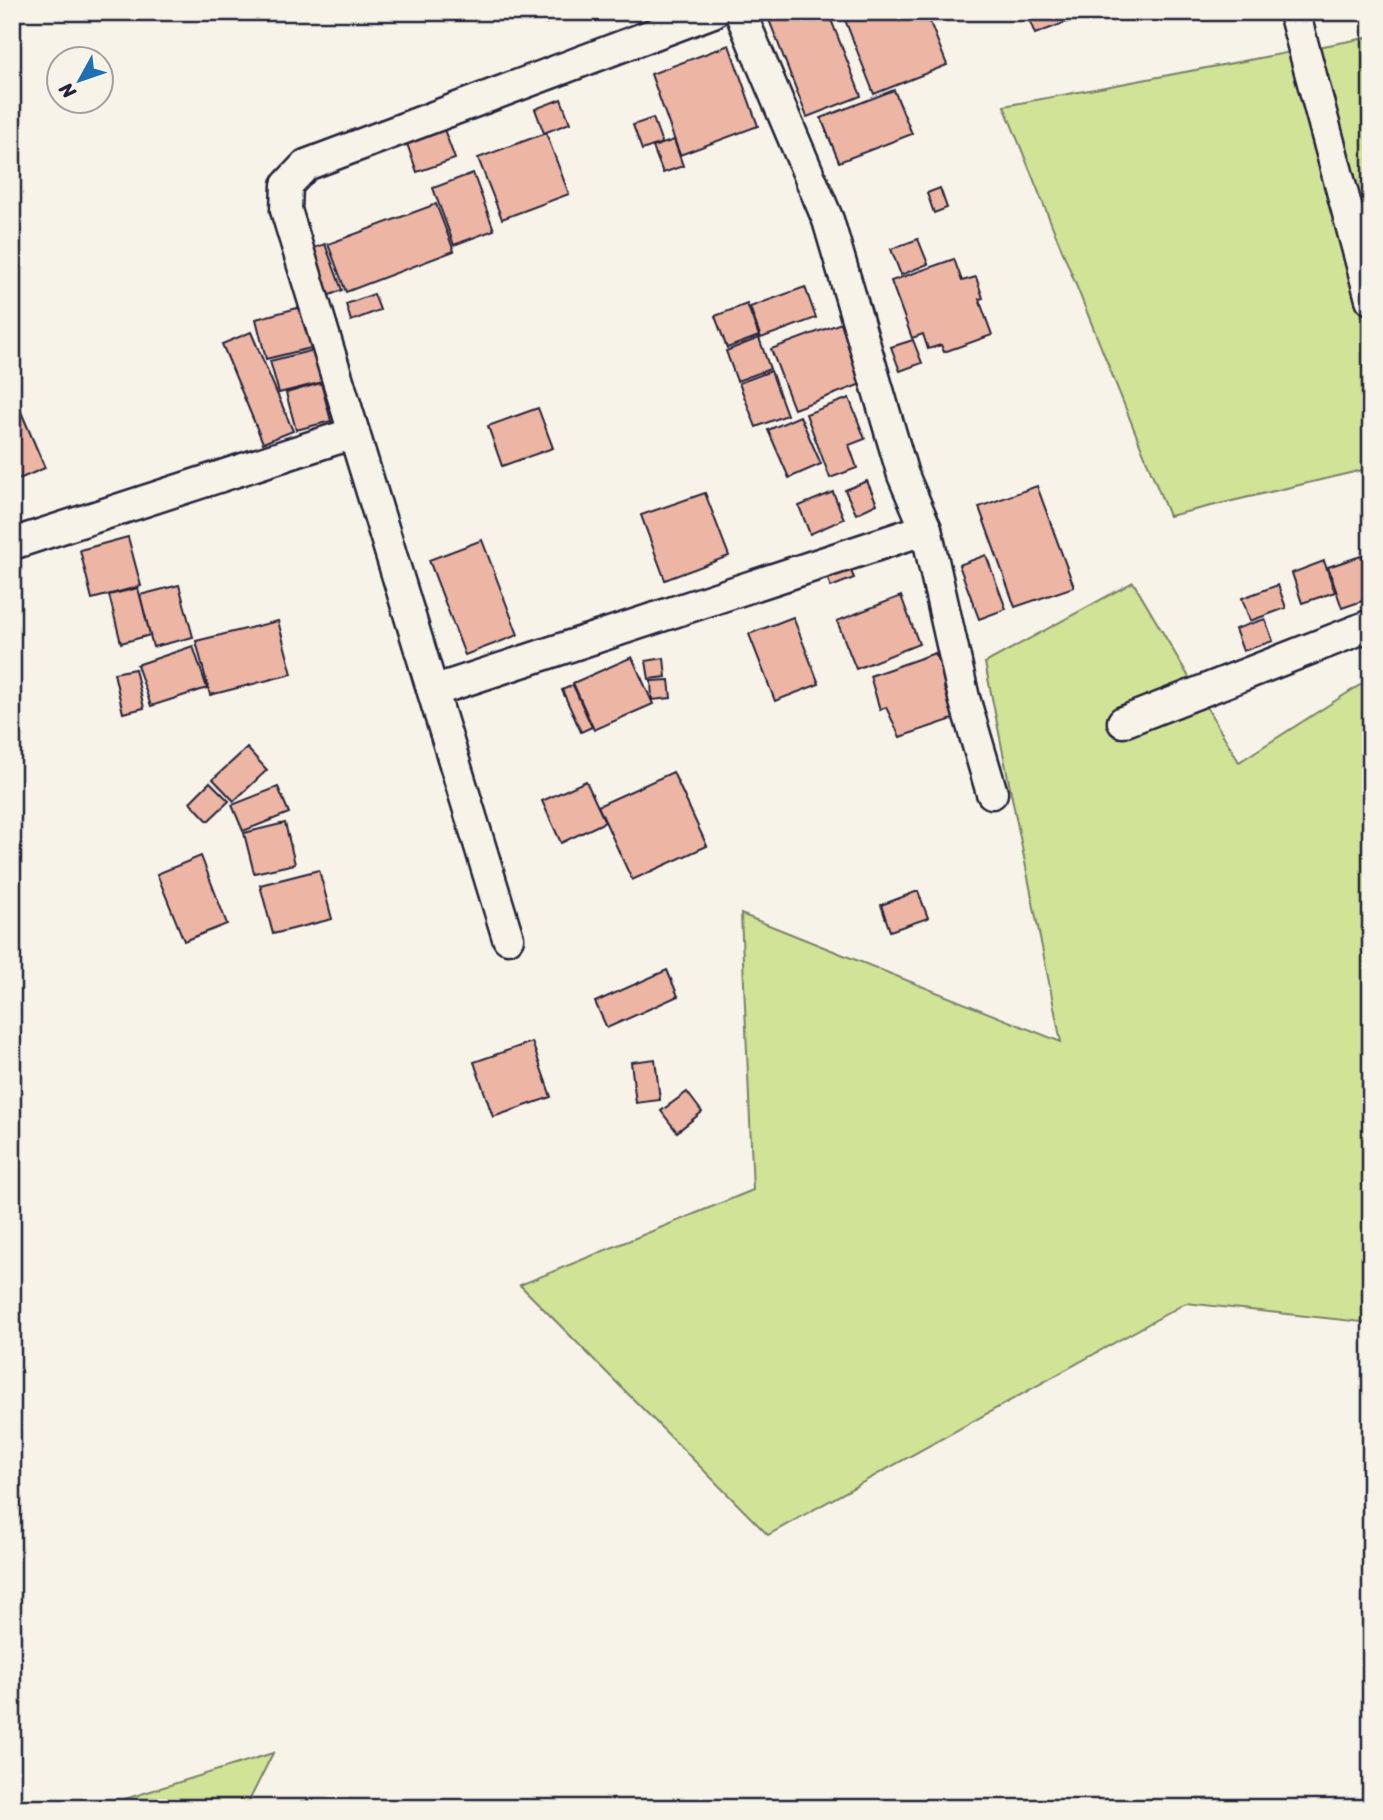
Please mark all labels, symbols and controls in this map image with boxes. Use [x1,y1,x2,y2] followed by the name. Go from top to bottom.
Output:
[46,46,116,116] north arrow
[50,74,85,107] text: N

